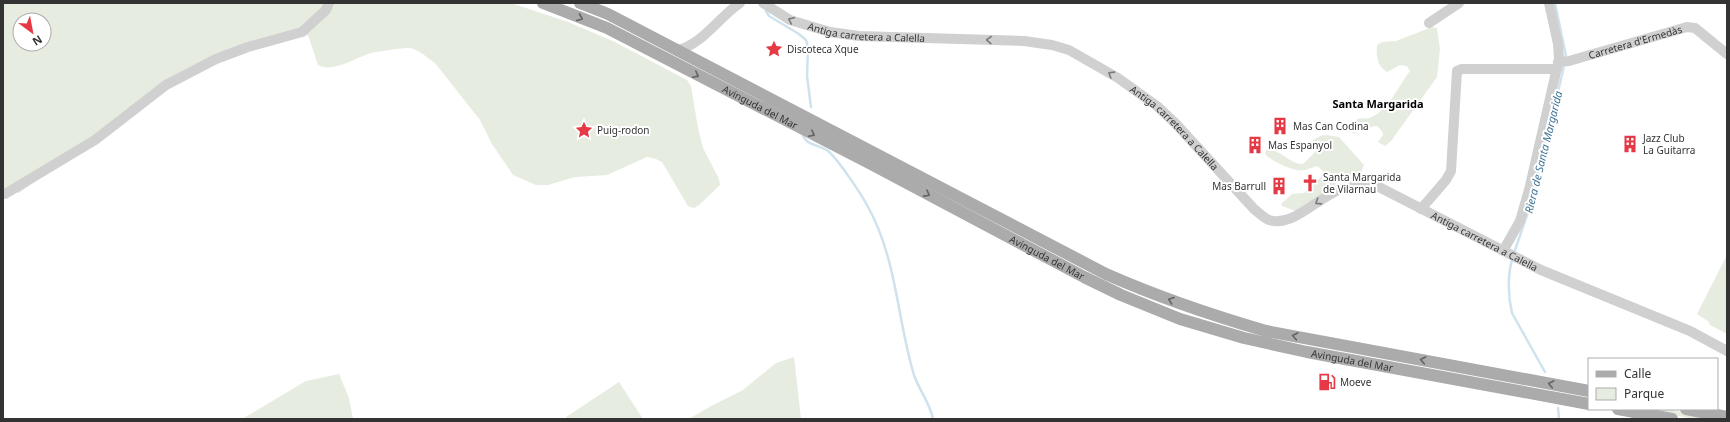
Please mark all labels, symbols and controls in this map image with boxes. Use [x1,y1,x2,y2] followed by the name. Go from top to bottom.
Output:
[12,12,52,52] north arrow
[576,13,583,21] one-way arrow
[788,17,795,25] one-way arrow
[806,19,925,45] street label: Antiga carretera a Calella
[1587,22,1684,62] street label: Carretera d'Ermedàs
[30,32,45,50] text: N
[986,36,992,44] one-way arrow
[764,39,784,59] place icon: Discoteca Xque
[787,42,859,56] place label: Discoteca Xque
[692,70,700,77] one-way arrow
[1108,71,1115,78] one-way arrow
[720,82,800,132] street label: Avinguda del Mar
[1127,82,1222,173] street label: Antiga carretera a Calella
[1521,88,1566,215] water label: Riera de Santa Margarida
[1332,96,1424,111] district label: Santa Margarida
[1270,116,1290,136] building icon: Mas Can Codina
[1293,119,1369,133] place label: Mas Can Codina
[574,120,594,140] place icon: Puig-rodon
[597,123,650,137] place label: Puig-rodon
[808,129,815,137] one-way arrow
[1642,131,1695,157] place label: Jazz Club La Guitarra
[1620,134,1640,154] building icon: Jazz Club La Guitarra
[1245,135,1265,155] building icon: Mas Espanyol
[1268,138,1332,152] place label: Mas Espanyol
[1323,170,1401,196] place label: Santa Margarida de Vilarnau
[1300,173,1320,193] church icon: Santa Margarida de Vilarnau
[1269,176,1289,196] building icon: Mas Barrull
[1212,179,1266,193] place label: Mas Barrull
[923,189,930,197] one-way arrow
[1315,197,1322,205] one-way arrow
[1429,208,1540,274] street label: Antiga carretera a Calella
[1007,232,1087,283] street label: Avinguda del Mar
[1167,296,1174,304] one-way arrow
[1292,332,1298,341] one-way arrow
[1310,346,1394,375] street label: Avinguda del Mar
[1420,356,1426,365] one-way arrow
[1588,358,1718,410] legend
[1624,365,1652,382] text: Calle
[1317,372,1337,392] fuel station icon: Moeve
[1340,375,1372,389] place label: Moeve
[1548,380,1554,389] one-way arrow
[1624,385,1665,402] text: Parque

